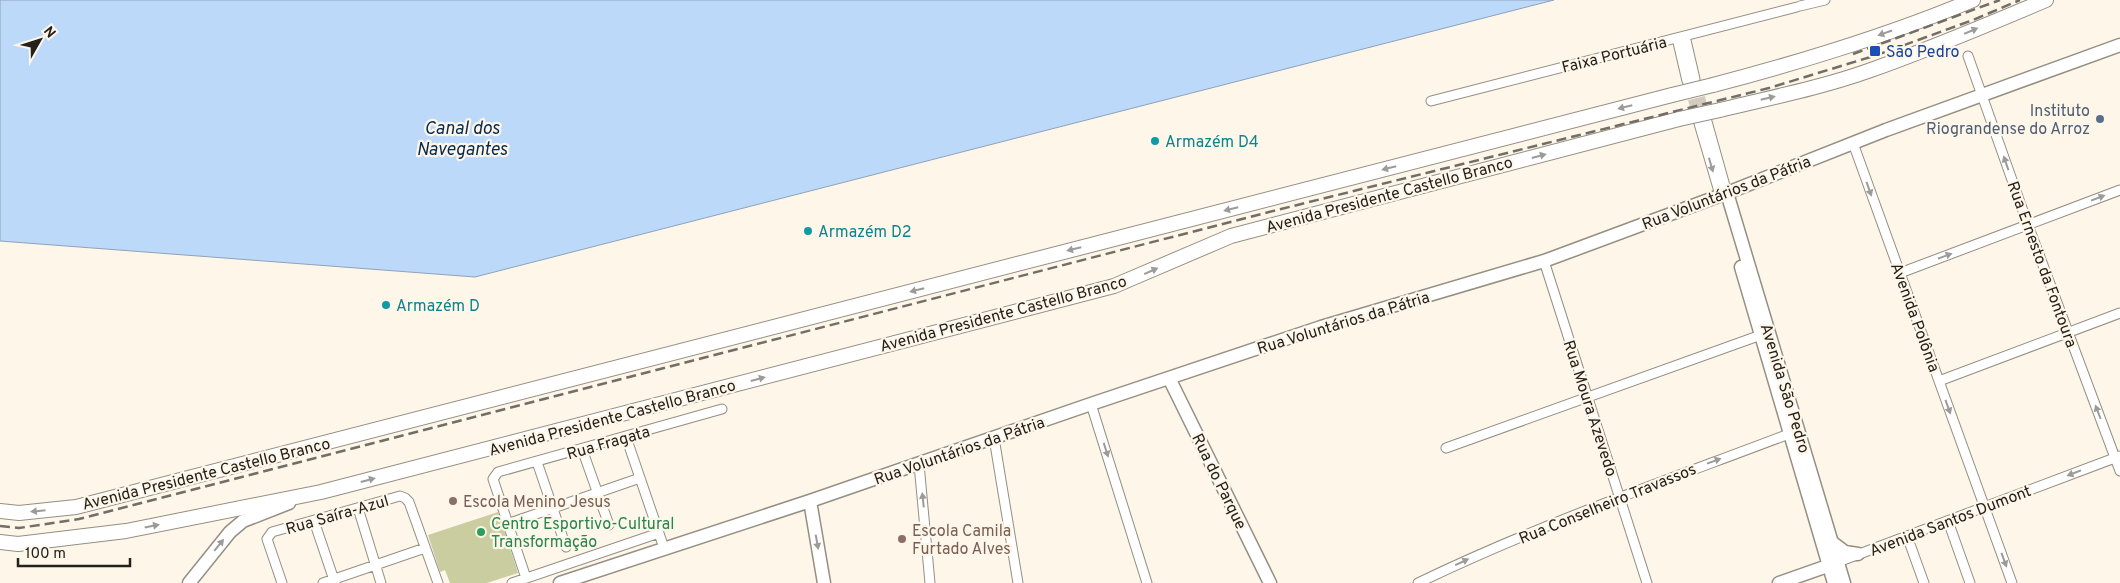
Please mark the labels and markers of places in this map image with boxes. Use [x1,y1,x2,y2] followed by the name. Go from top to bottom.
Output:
[1886,43,1960,63] place label: São Pedro
[1868,44,1882,58] marker: São Pedro
[1926,102,2090,140] place label: Instituto Riograndense do Arroz
[2094,113,2106,125] marker: Instituto Riograndense do Arroz
[1165,133,1259,153] place label: Armazém D4
[1149,135,1161,147] marker: Armazém D4
[818,223,912,243] place label: Armazém D2
[802,225,814,237] marker: Armazém D2
[396,297,480,317] place label: Armazém D
[380,299,392,311] marker: Armazém D
[463,493,611,513] place label: Escola Menino Jesus
[447,495,459,507] marker: Escola Menino Jesus
[491,515,674,553] place label: Centro Esportivo-Cultural Transformação
[912,522,1011,560] place label: Escola Camila Furtado Alves
[475,526,487,538] marker: Centro Esportivo-Cultural Transformação
[896,533,908,545] marker: Escola Camila Furtado Alves

